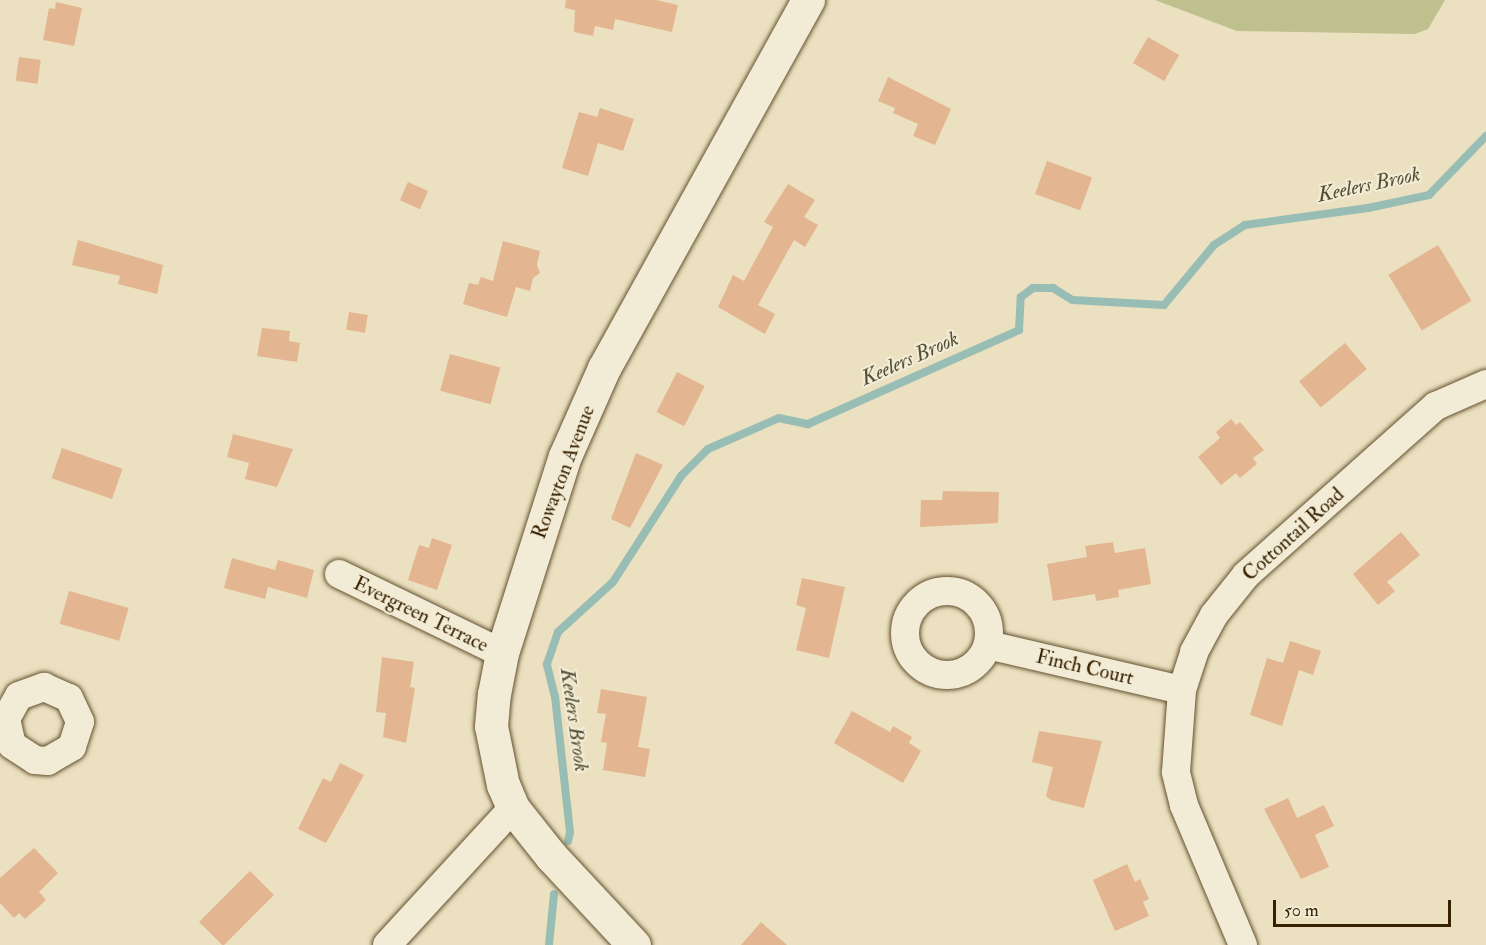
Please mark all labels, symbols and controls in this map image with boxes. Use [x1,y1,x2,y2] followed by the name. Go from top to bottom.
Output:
[1315,162,1423,208] water label: Keelers Brook
[857,326,963,392] water label: Keelers Brook
[526,402,600,542] street label: Rowayton Avenue
[1237,482,1349,586] street label: Cottontail Road
[350,571,492,657] street label: Evergreen Terrace
[1034,644,1136,690] street label: Finch Court
[554,667,594,773] water label: Keelers Brook
[1276,888,1454,926] scale bar
[1284,899,1319,922] text: 50 m

